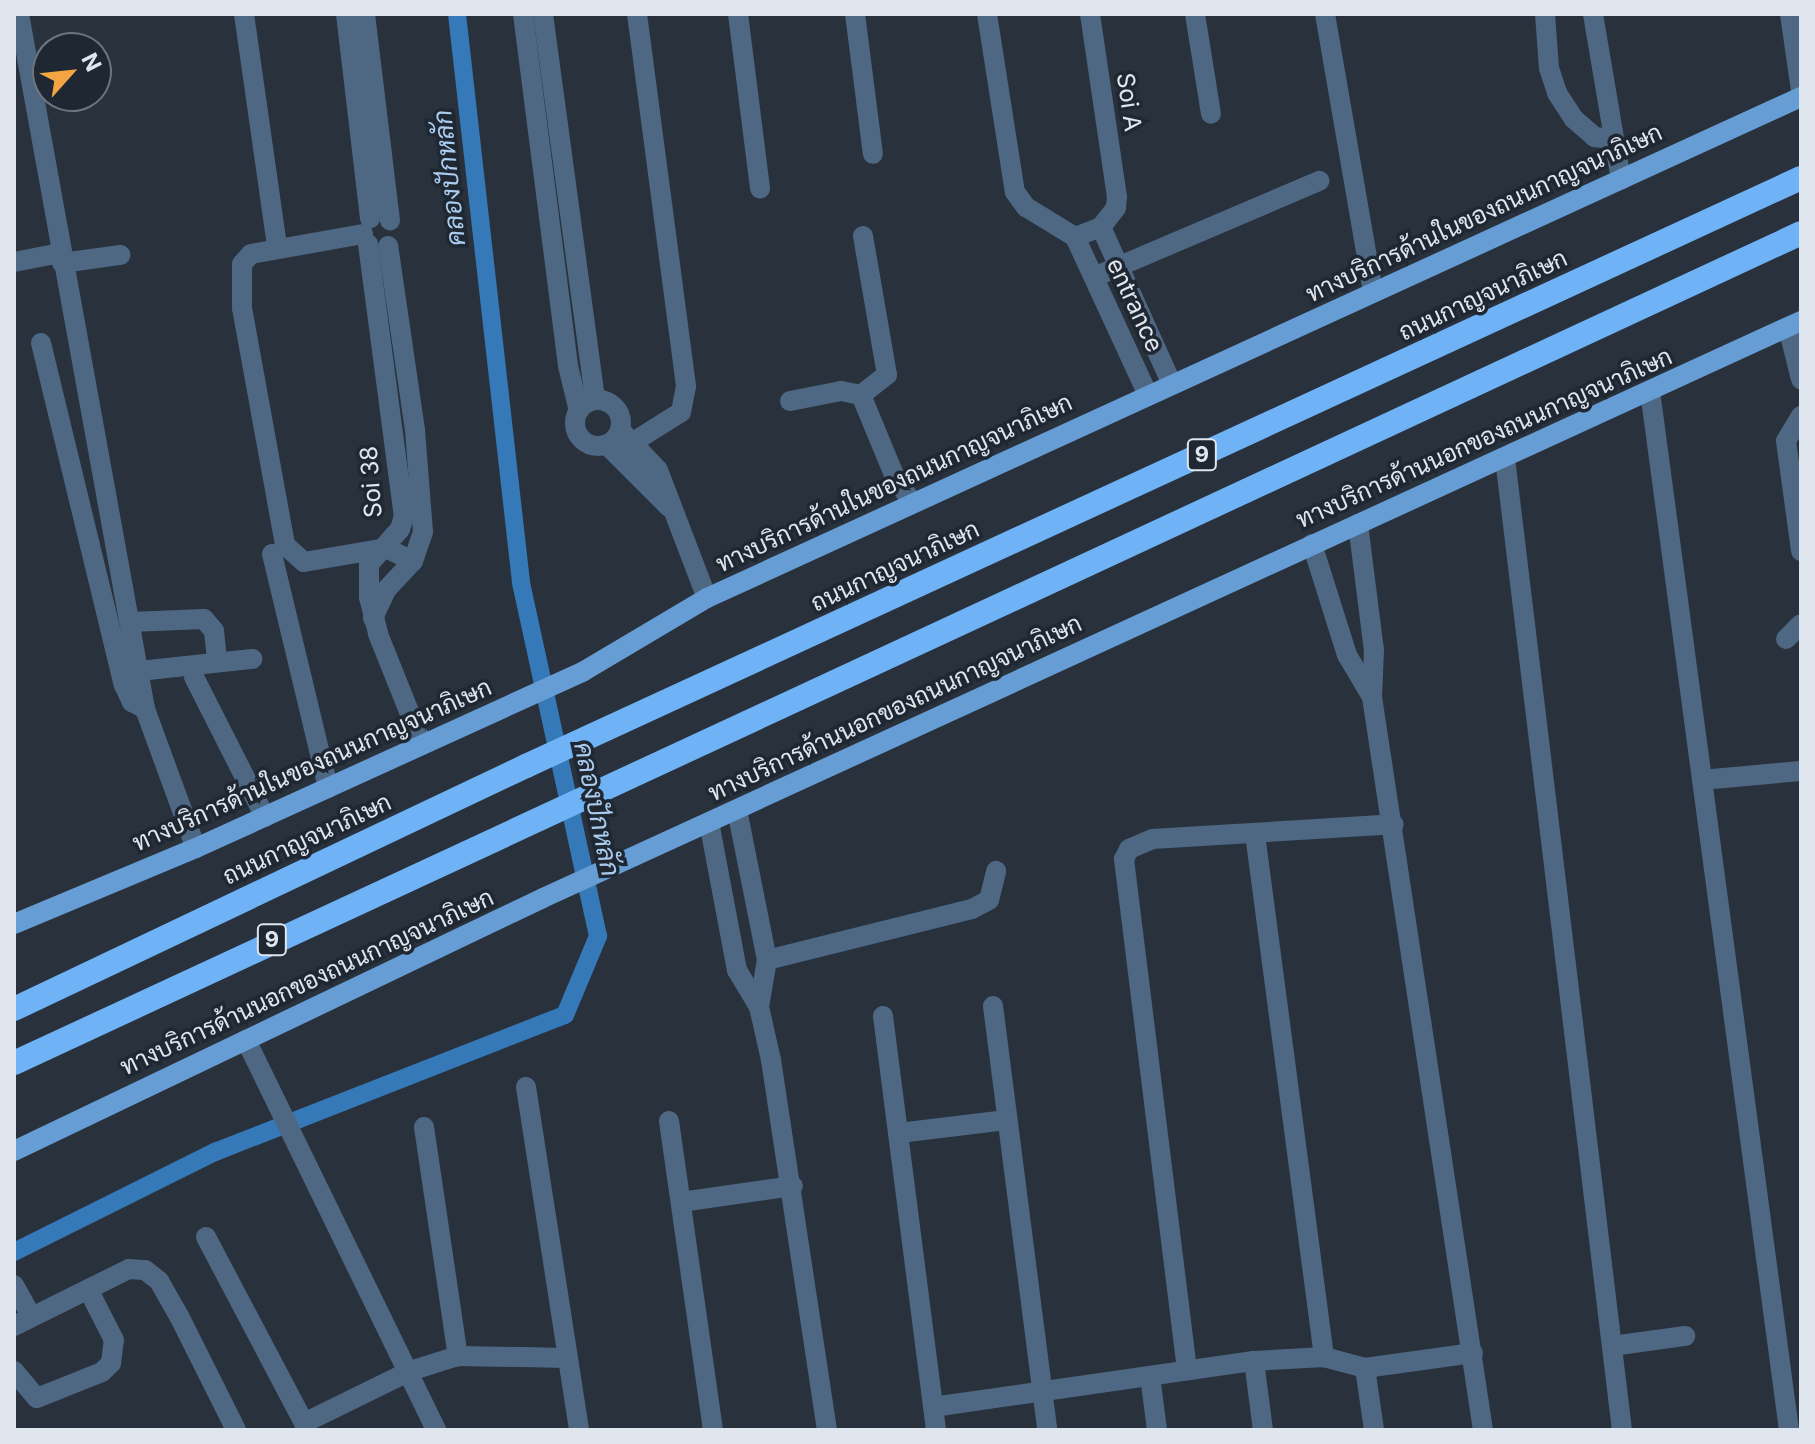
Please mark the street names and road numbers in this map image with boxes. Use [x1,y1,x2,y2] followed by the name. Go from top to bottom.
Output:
[1111,71,1147,133] street label: Soi A
[1301,118,1667,308] street label: ทางบริการด้านในของถนนกาญจนาภิเษก
[1394,243,1572,347] street label: ถนนกาญจนาภิเษก
[1101,253,1169,357] street label: entrance
[1292,342,1676,534] street label: ทางบริการด้านนอกของถนนกาญจนาภิเษก
[711,388,1077,578] street label: ทางบริการด้านในของถนนกาญจนาภิเษก
[1186,437,1218,473] road number: 9
[354,445,388,519] street label: Soi 38
[806,514,984,618] street label: ถนนกาญจนาภิเษก
[704,609,1086,807] street label: ทางบริการด้านนอกของถนนกาญจนาภิเษก
[128,673,496,857] street label: ทางบริการด้านในของถนนกาญจนาภิเษก
[218,787,396,891] street label: ถนนกาญจนาภิเษก
[116,883,498,1081] street label: ทางบริการด้านนอกของถนนกาญจนาภิเษก
[256,922,288,958] road number: 9

